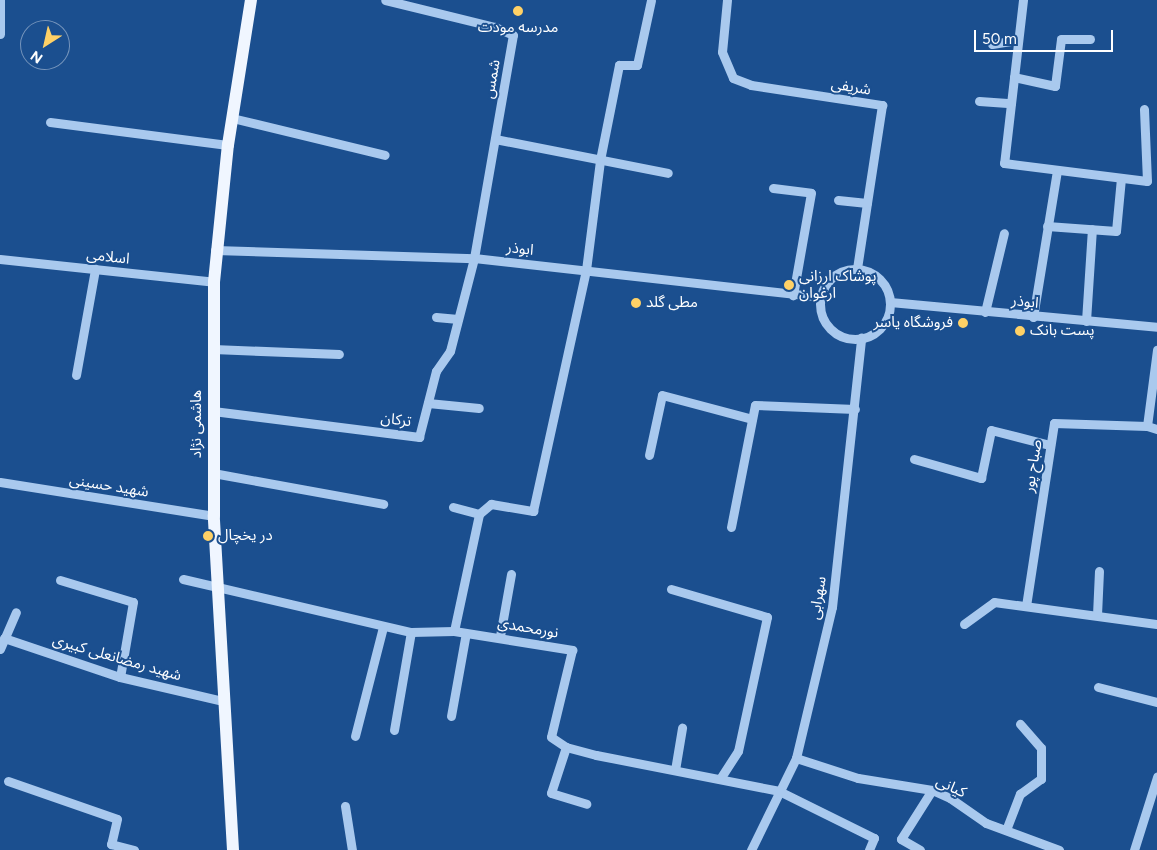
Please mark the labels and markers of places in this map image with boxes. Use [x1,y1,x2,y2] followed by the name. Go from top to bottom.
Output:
[512,5,524,17] marker: مدرسه مودت
[478,19,558,37] place label: مدرسه مودت
[799,267,876,302] place label: پوشاک ارزانی ارغوان
[783,279,795,291] marker: پوشاک ارزانی ارغوان
[646,294,698,312] place label: مطی گلد
[630,297,642,309] marker: مطی گلد
[874,314,953,332] place label: فروشگاه یاسر
[957,317,969,329] marker: فروشگاه یاسر
[1030,322,1094,340] place label: پست بانک
[1014,325,1026,337] marker: پست بانک
[218,527,273,545] place label: در یخچال
[202,530,214,542] marker: در یخچال

